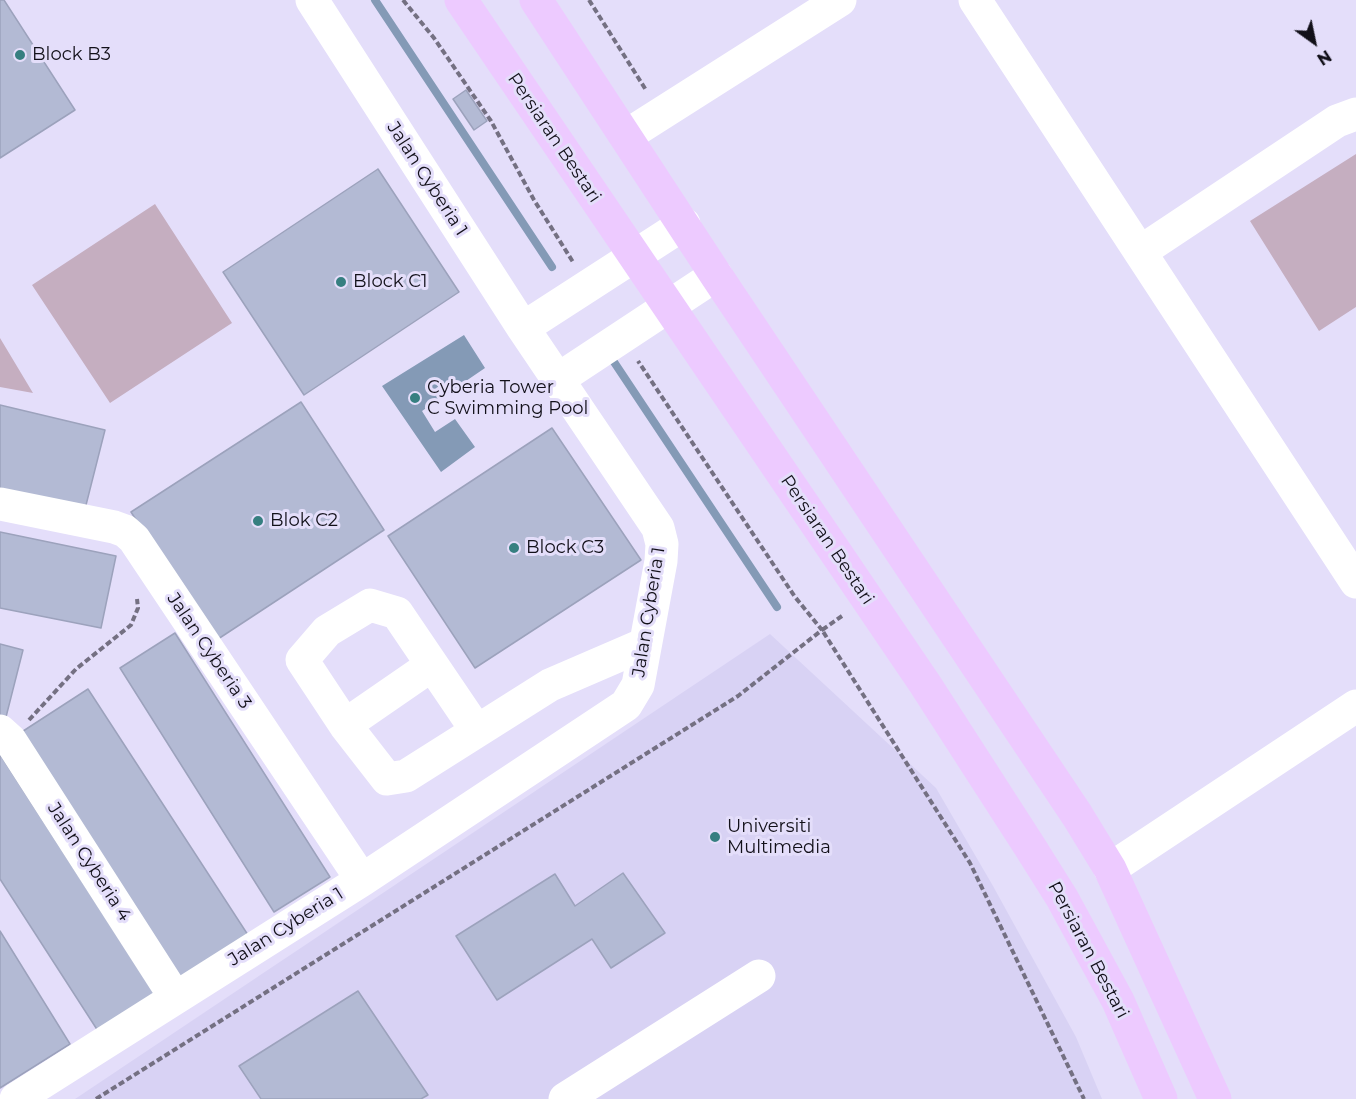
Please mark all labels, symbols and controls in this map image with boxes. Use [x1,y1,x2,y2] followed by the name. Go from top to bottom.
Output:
[1284,12,1344,72] north arrow
[32,44,111,66] place label: Block B3
[1313,46,1335,69] text: N
[13,48,27,62] marker: Block B3
[503,69,605,207] street label: Persiaran Bestari
[382,118,472,240] street label: Jalan Cyberia 1
[353,271,428,293] place label: Block C1
[334,275,348,289] marker: Block C1
[427,377,588,420] place label: Cyberia Tower C Swimming Pool
[408,391,422,405] marker: Cyberia Tower C Swimming Pool
[776,471,878,609] street label: Persiaran Bestari
[270,510,338,532] place label: Blok C2
[251,514,265,528] marker: Blok C2
[526,537,604,559] place label: Block C3
[507,541,521,555] marker: Block C3
[628,545,670,679] street label: Jalan Cyberia 1
[162,589,256,713] street label: Jalan Cyberia 3
[43,799,135,925] street label: Jalan Cyberia 4
[727,816,831,858] place label: Universiti Multimedia
[708,830,722,844] marker: Universiti Multimedia
[1043,878,1133,1022] street label: Persiaran Bestari
[225,883,347,971] street label: Jalan Cyberia 1

